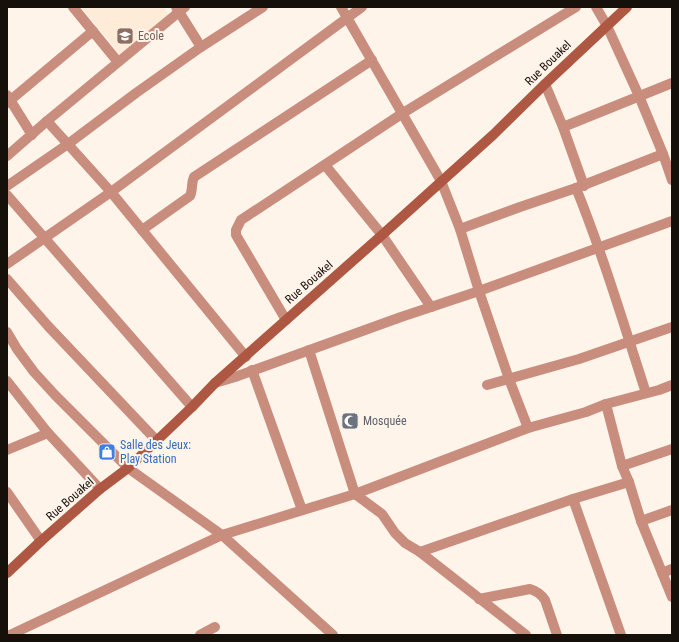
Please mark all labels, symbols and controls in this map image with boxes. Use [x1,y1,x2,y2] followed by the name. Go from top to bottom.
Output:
[115,26,135,46] school or university icon: Ecole
[138,29,164,43] place label: Ecole
[522,38,574,88] street label: Rue Bouakel
[282,258,336,306] street label: Rue Bouakel
[340,411,360,431] mosque icon: Mosquée
[363,414,407,428] place label: Mosquée
[120,438,191,466] place label: Salle des Jeux: Play Station
[97,442,117,462] shop icon: Salle des Jeux: Play Station
[43,475,97,523] street label: Rue Bouakel

